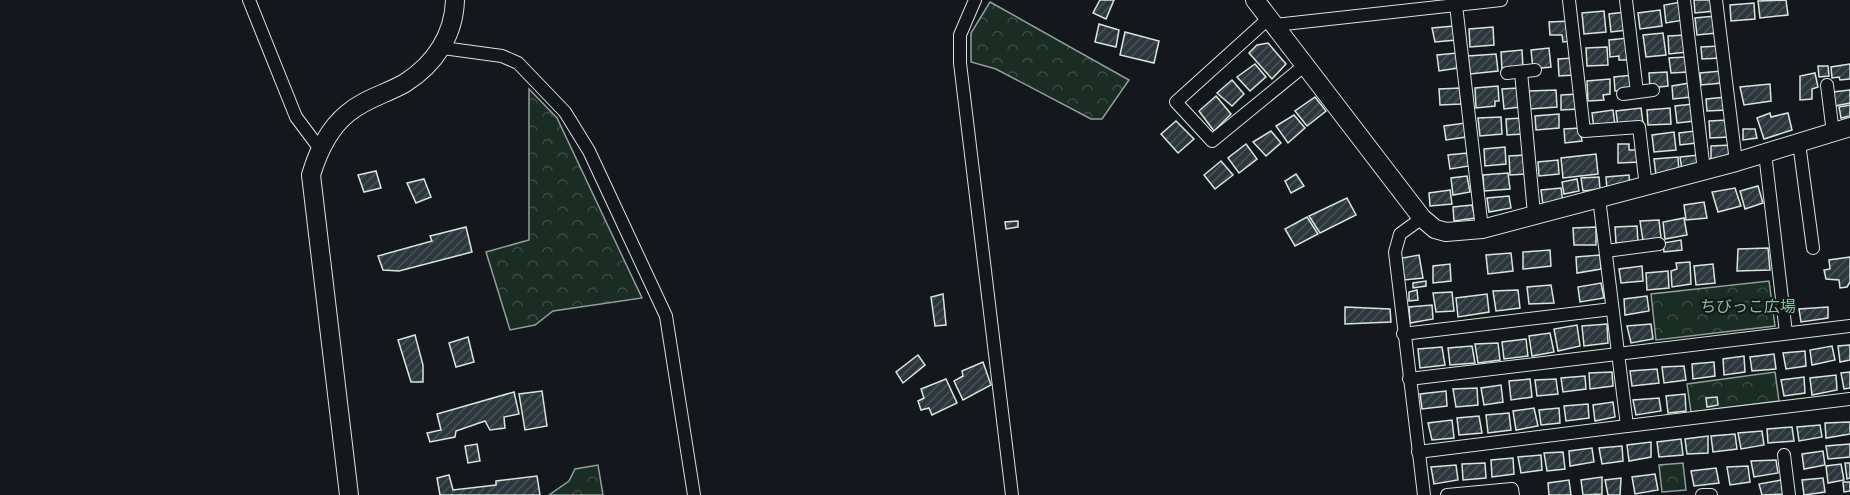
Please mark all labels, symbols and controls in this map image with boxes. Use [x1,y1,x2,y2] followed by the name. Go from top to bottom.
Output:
[1700,297,1796,316] park label: ちびっこ広場

